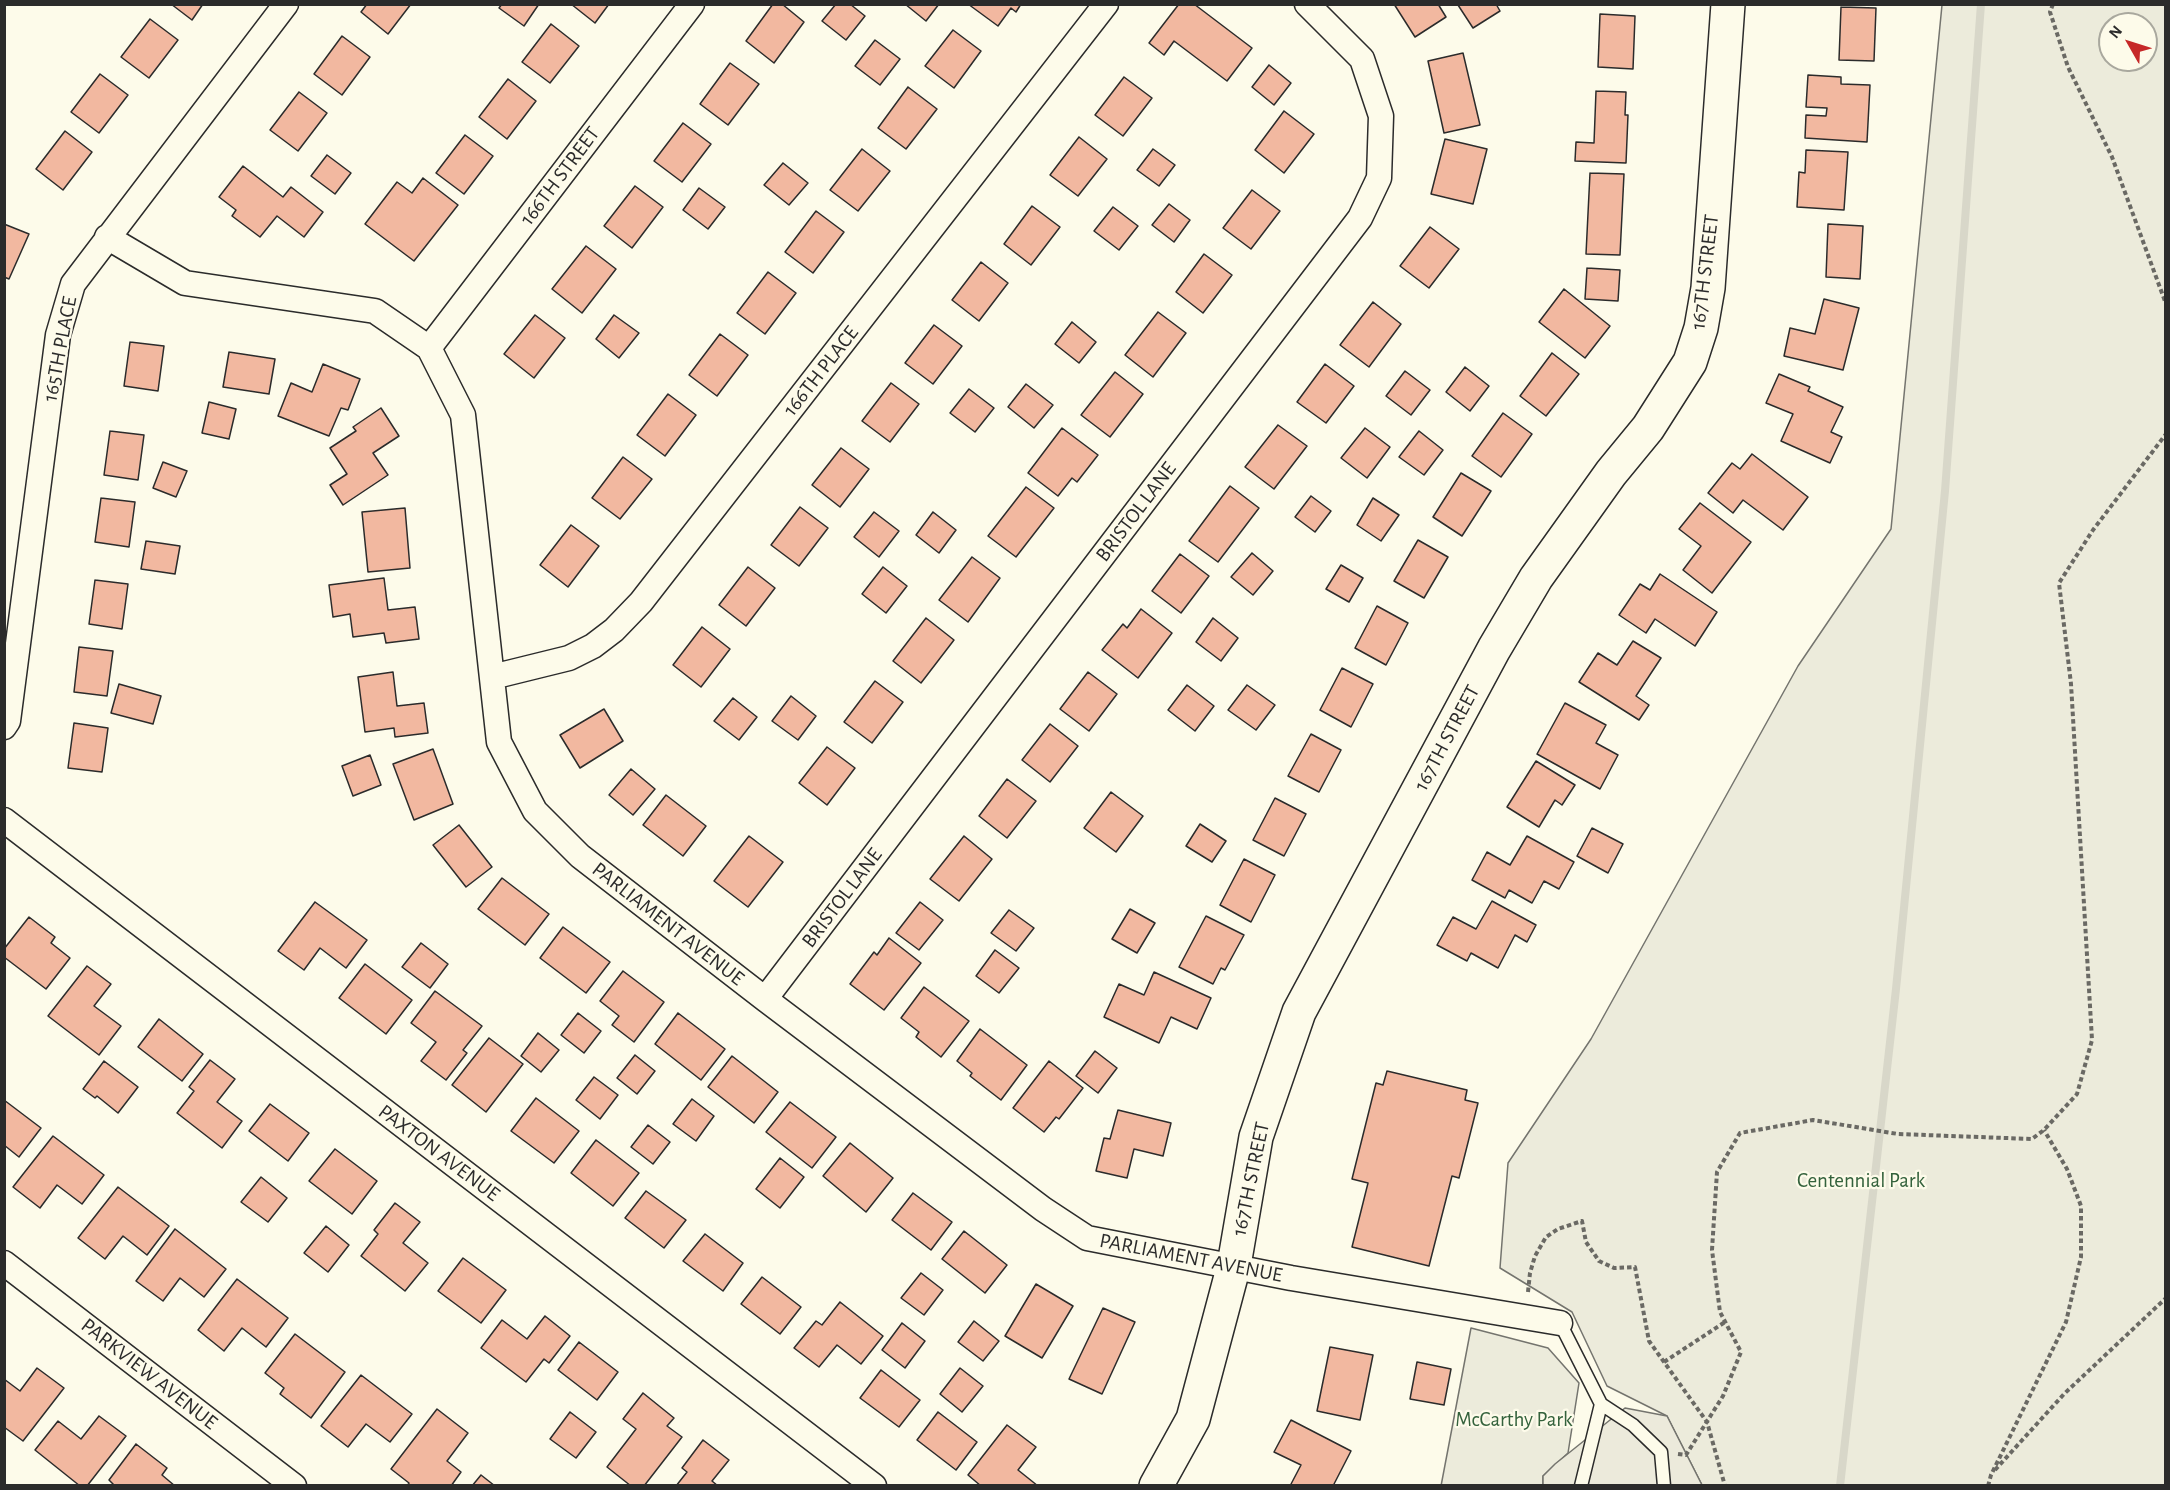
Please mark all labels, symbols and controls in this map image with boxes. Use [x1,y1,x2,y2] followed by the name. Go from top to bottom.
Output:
[2098,12,2158,72] north arrow
[2106,23,2125,41] text: N
[515,122,605,230] street label: 166TH STREET
[1685,213,1725,331] street label: 167TH STREET
[37,294,83,404] street label: 165TH PLACE
[778,321,864,421] street label: 166TH PLACE
[1090,457,1182,567] street label: BRISTOL LANE
[1409,681,1485,795] street label: 167TH STREET
[796,843,888,953] street label: BRISTOL LANE
[587,857,749,991] street label: PARLIAMENT AVENUE
[373,1099,505,1207] street label: PAXTON AVENUE
[1227,1120,1275,1238] street label: 167TH STREET
[1797,1168,1925,1194] park label: Centennial Park
[1097,1228,1285,1288] street label: PARLIAMENT AVENUE
[76,1313,222,1435] street label: PARKVIEW AVENUE
[1455,1407,1573,1433] park label: McCarthy Park

